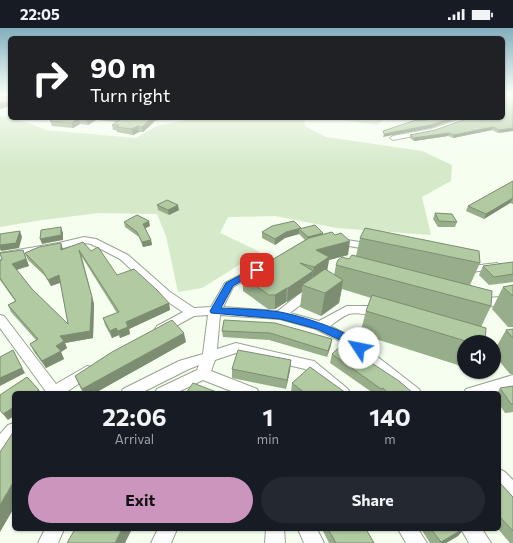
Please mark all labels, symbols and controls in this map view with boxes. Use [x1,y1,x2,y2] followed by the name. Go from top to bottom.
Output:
[20,5,60,23] text: 22:05
[90,50,156,84] text: 90 m
[24,52,76,104] icon: right
[90,84,170,106] text: Turn right
[240,253,274,287] pin
[246,259,268,281] icon: arrive
[338,327,380,369] position arrow
[457,335,501,379] map controls
[457,335,501,379] button: sound
[102,402,167,431] text: 22:06
[262,402,273,431] text: 1
[369,402,411,431] text: 140
[115,431,154,447] text: Arrival
[257,431,279,447] text: min
[384,431,396,447] text: m
[28,477,253,523] button: Exit
[261,477,485,523] button: Share

